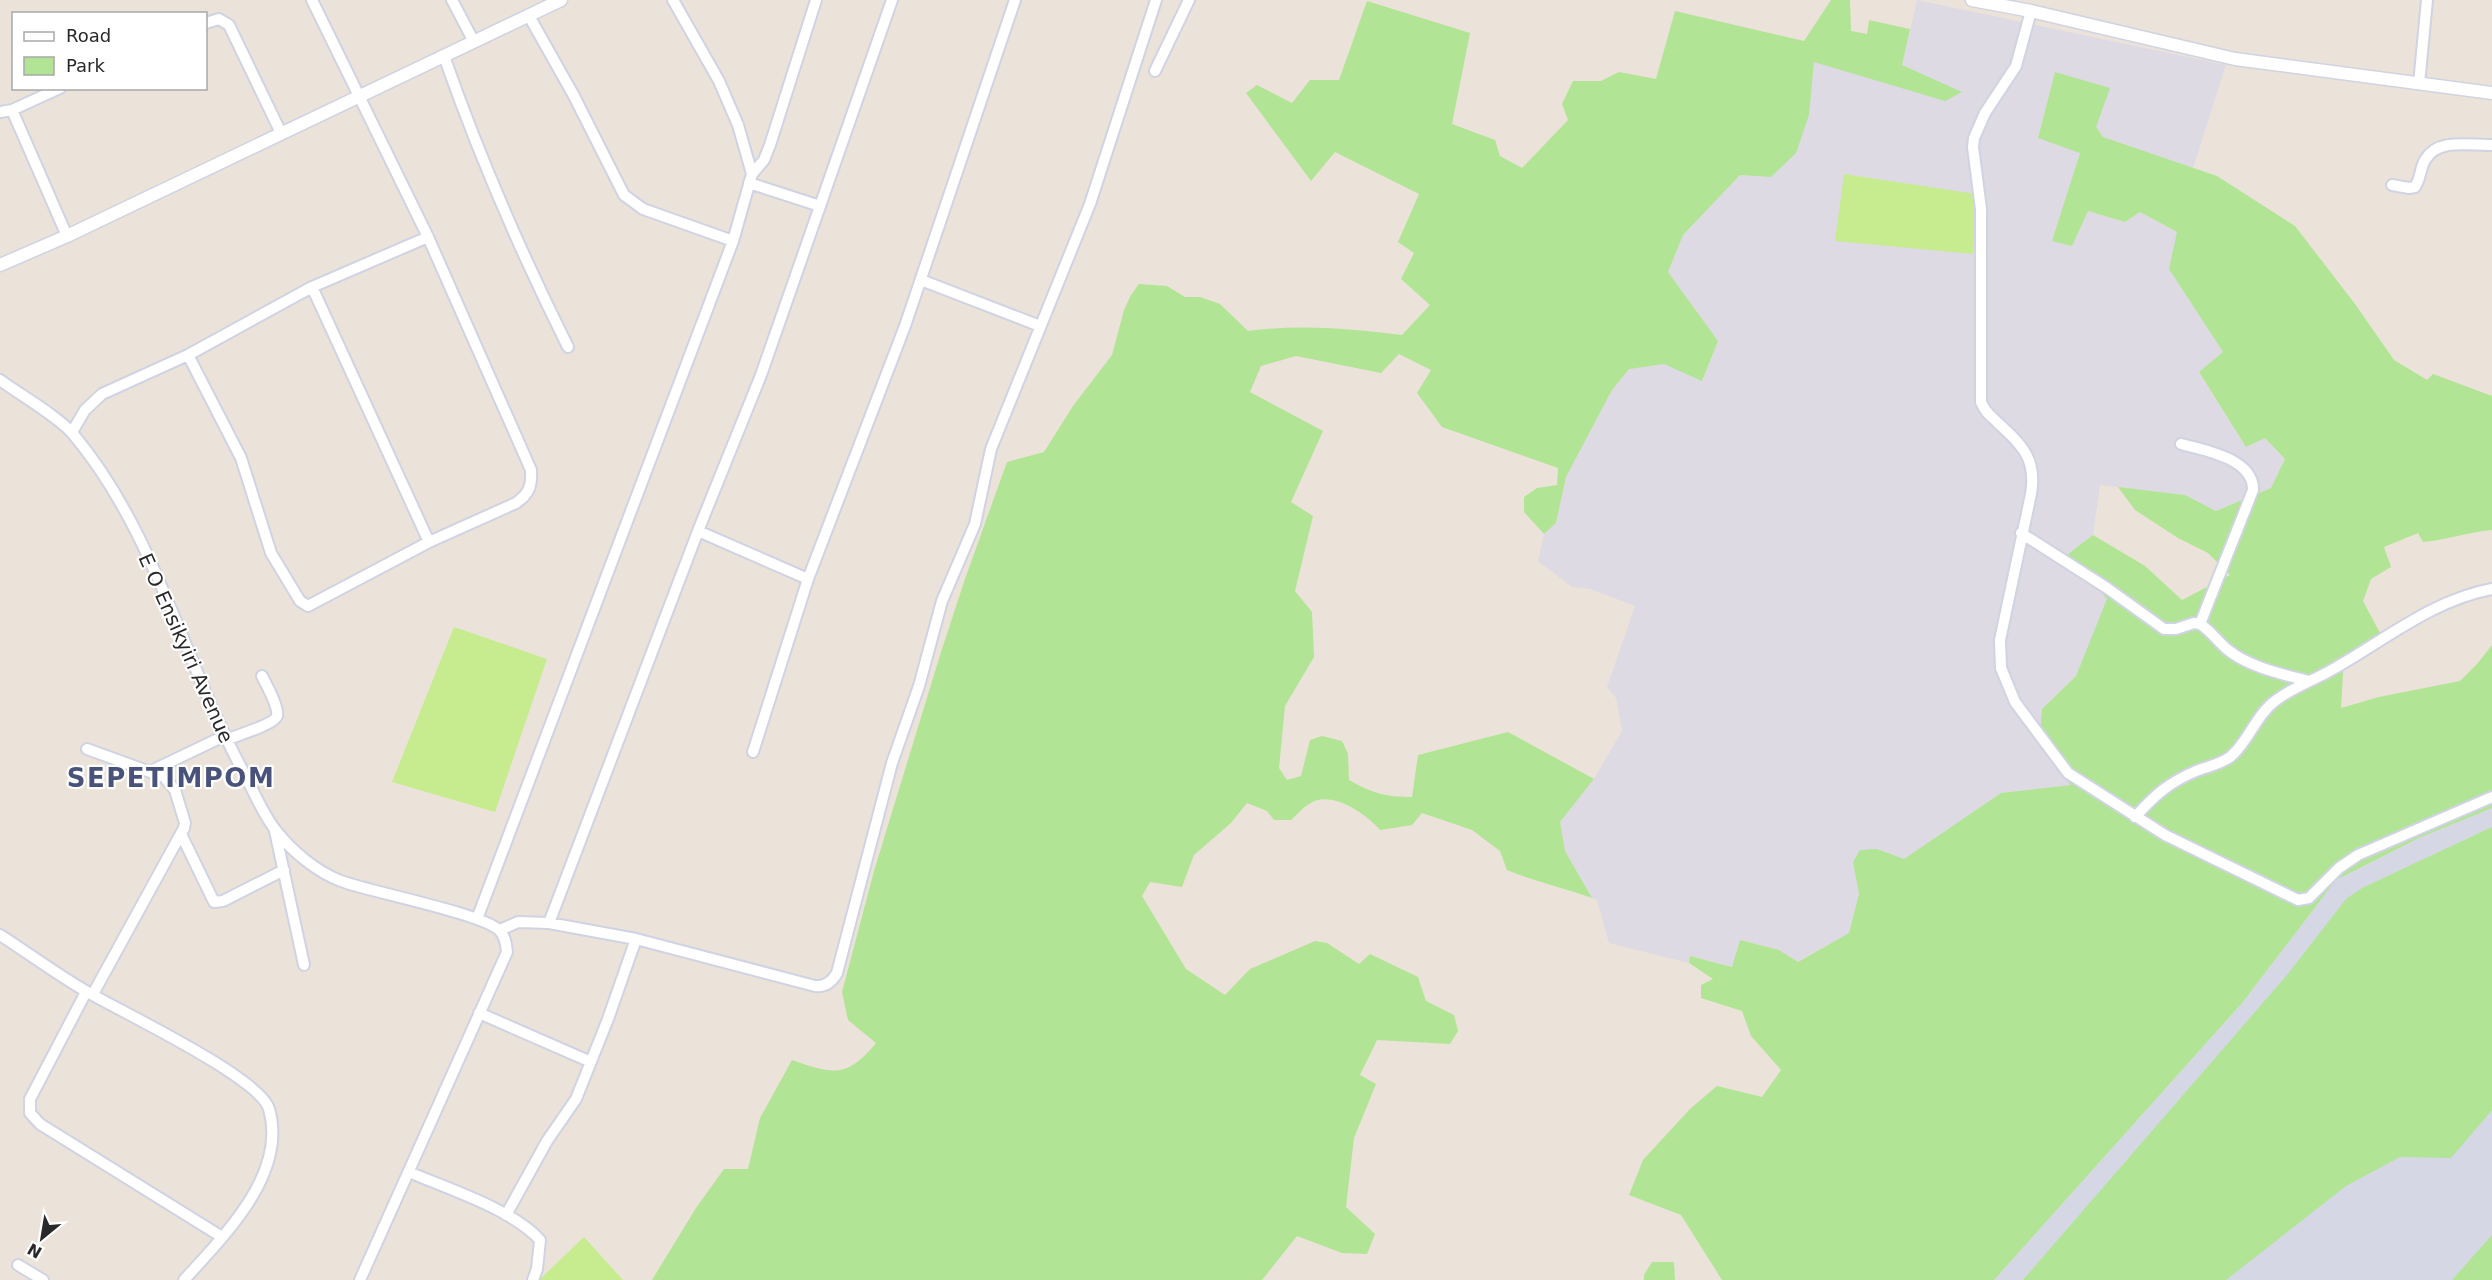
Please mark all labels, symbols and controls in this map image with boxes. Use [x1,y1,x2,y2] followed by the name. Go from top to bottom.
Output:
[12,12,207,90] legend
[66,25,111,46] text: Road
[66,55,105,76] text: Park
[133,549,239,747] street label: E O Ensikyiri Avenue
[67,763,275,793] district label: SEPETIMPOM
[12,1208,72,1268] north arrow
[24,1239,45,1262] text: N

